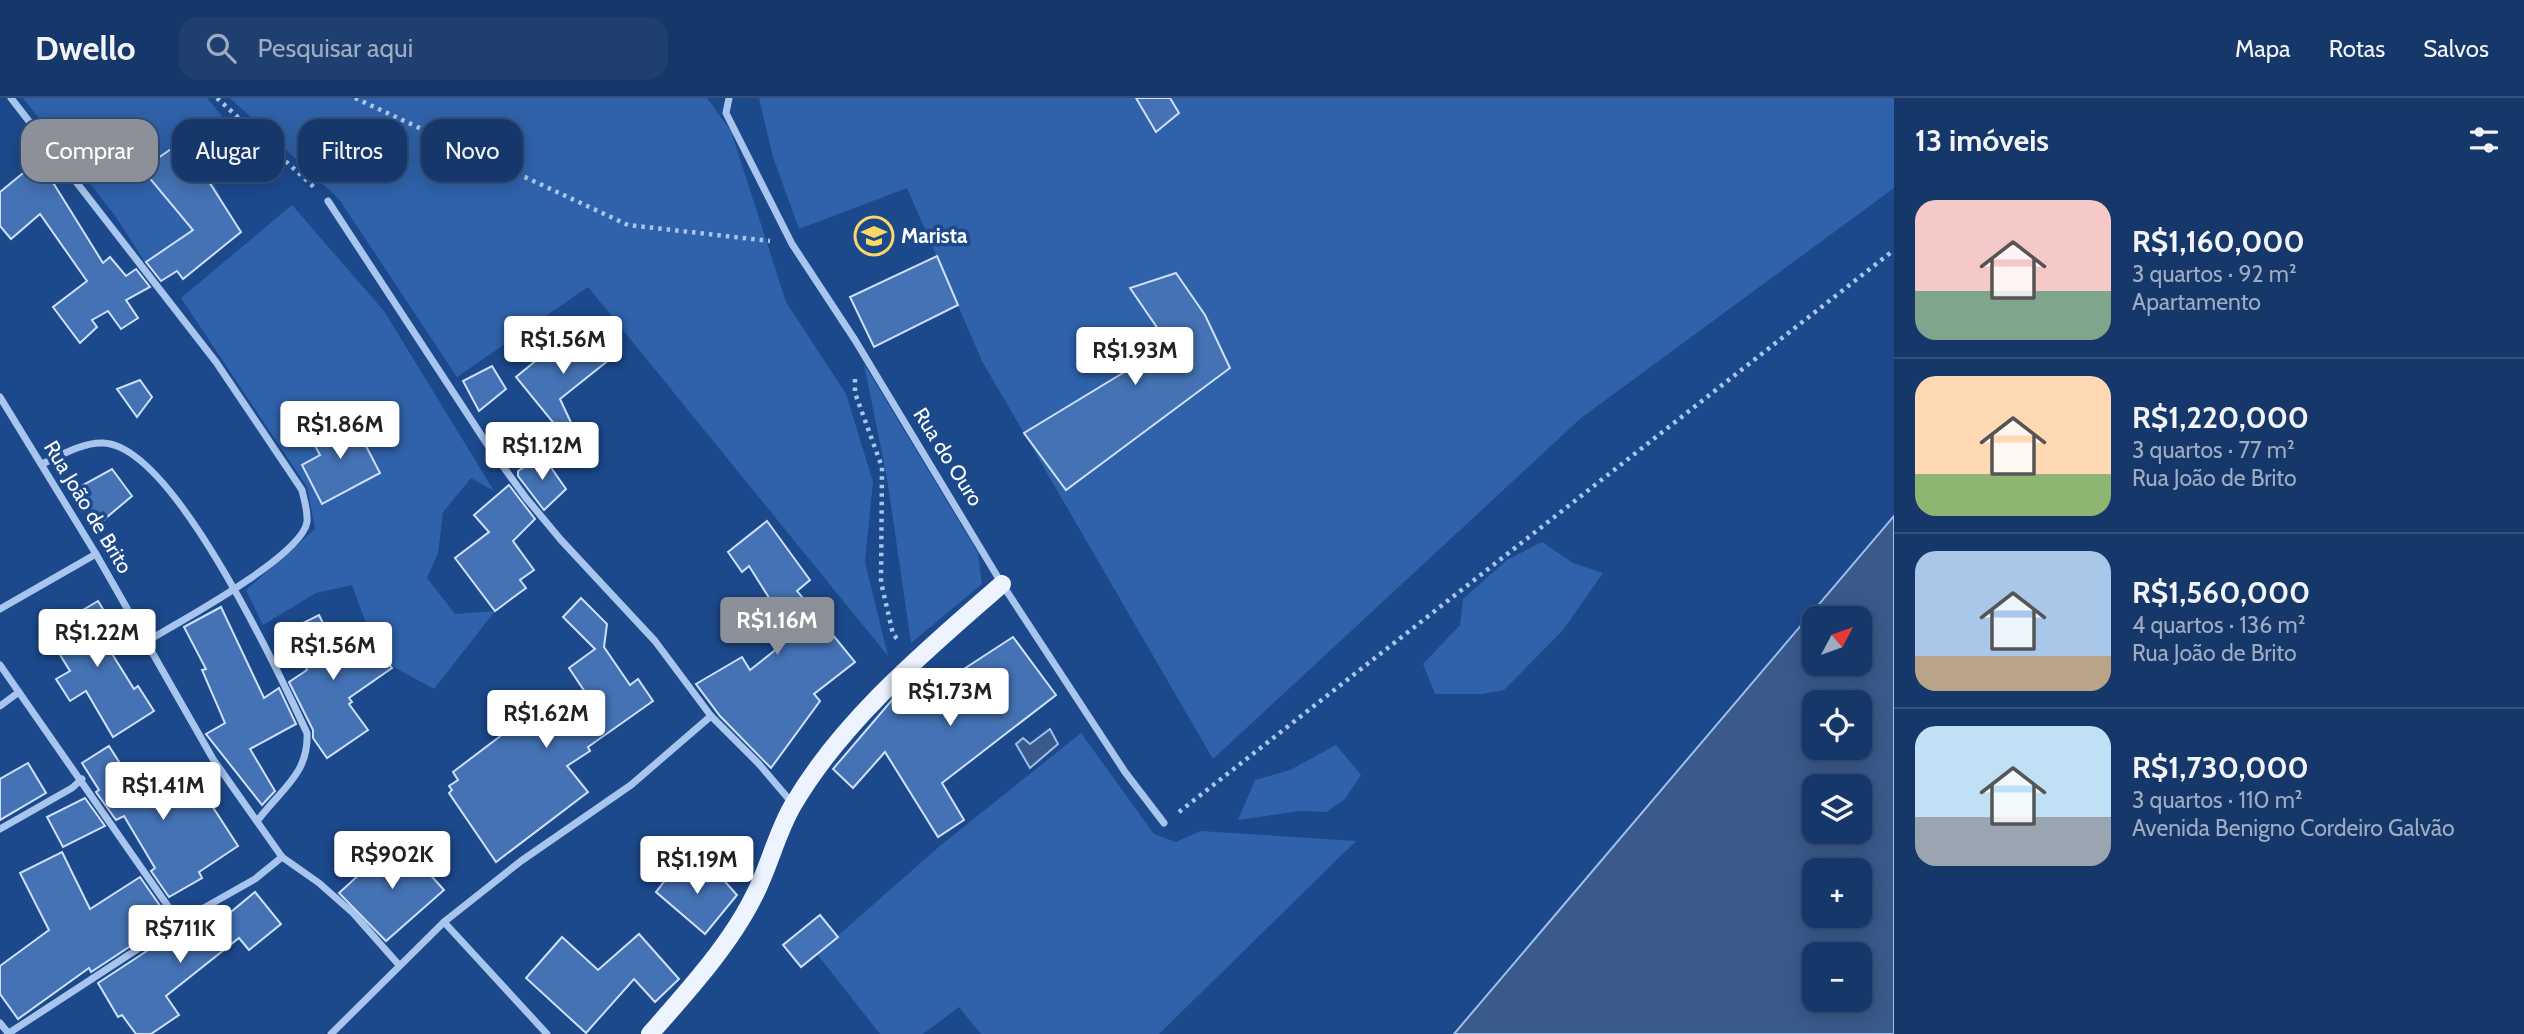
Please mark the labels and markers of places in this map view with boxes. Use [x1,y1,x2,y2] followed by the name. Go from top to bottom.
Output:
[853,215,895,257] school or university icon: Marista
[901,223,968,248] place label: Marista
[498,316,628,376] pin: R$1.56M
[1070,328,1200,387] pin: R$1.93M
[275,402,405,461] pin: R$1.86M
[477,422,607,482] pin: R$1.12M
[712,598,842,657] pin: R$1.16M
[32,610,162,669] pin: R$1.22M
[268,622,398,682] pin: R$1.56M
[885,668,1015,728] pin: R$1.73M
[481,690,611,750] pin: R$1.62M
[98,762,228,822] pin: R$1.41M
[335,832,449,891] pin: R$902K
[632,836,762,896] pin: R$1.19M
[123,906,237,965] pin: R$711K

